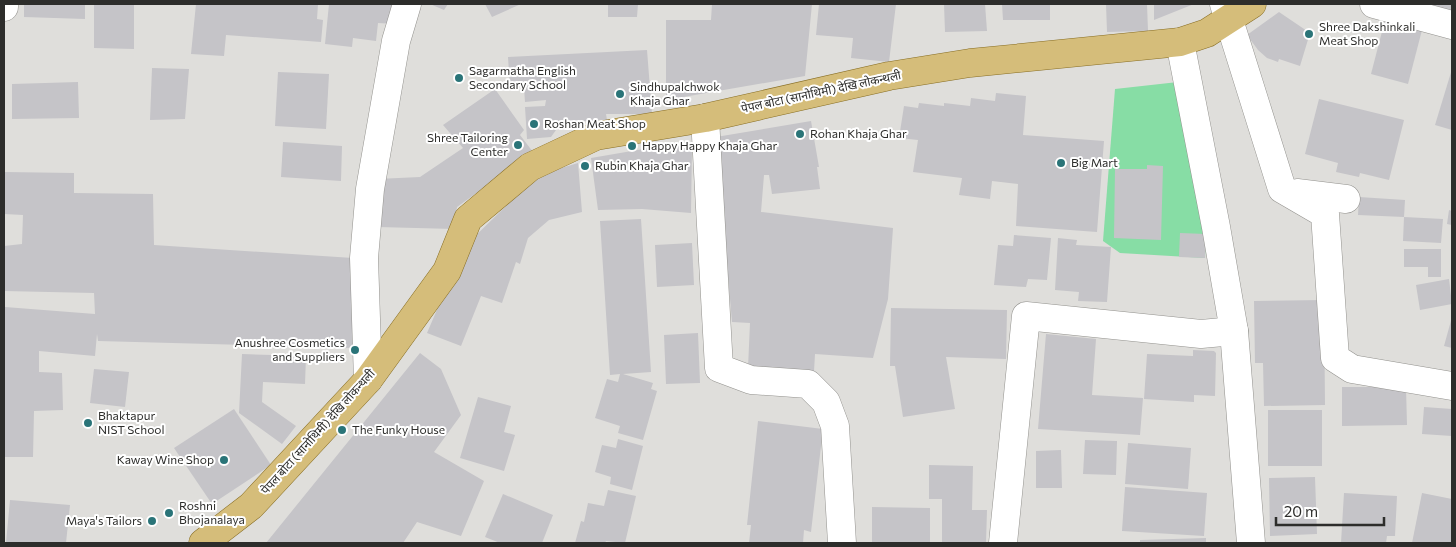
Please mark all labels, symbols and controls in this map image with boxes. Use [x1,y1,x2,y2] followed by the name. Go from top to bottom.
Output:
[1319,19,1415,47] place label: Shree Dakshinkali Meat Shop
[1303,28,1315,40] marker: Shree Dakshinkali Meat Shop
[469,63,576,91] place label: Sagarmatha English Secondary School
[739,67,903,115] street label: पेपल बोटा (सानोथिमी) देखि लोकन्थली
[453,72,465,84] marker: Sagarmatha English Secondary School
[630,79,720,107] place label: Sindhupalchwok Khaja Ghar
[614,88,626,100] marker: Sindhupalchwok Khaja Ghar
[544,116,646,130] place label: Roshan Meat Shop
[528,118,540,130] marker: Roshan Meat Shop
[810,126,907,140] place label: Rohan Khaja Ghar
[794,128,806,140] marker: Rohan Khaja Ghar
[427,130,508,158] place label: Shree Tailoring Center
[642,138,777,152] place label: Happy Happy Khaja Ghar
[512,139,524,151] marker: Shree Tailoring Center
[626,140,638,152] marker: Happy Happy Khaja Ghar
[1071,155,1118,169] place label: Big Mart
[1055,157,1067,169] marker: Big Mart
[595,158,689,172] place label: Rubin Khaja Ghar
[579,160,591,172] marker: Rubin Khaja Ghar
[234,335,345,363] place label: Anushree Cosmetics and Suppliers
[349,344,361,356] marker: Anushree Cosmetics and Suppliers
[257,365,378,497] street label: पेपल बोटा (सानोथिमी) देखि लोकन्थली
[98,408,165,436] place label: Bhaktapur NIST School
[82,417,94,429] marker: Bhaktapur NIST School
[352,422,445,436] place label: The Funky House
[336,424,348,436] marker: The Funky House
[117,452,214,466] place label: Kaway Wine Shop
[218,454,230,466] marker: Kaway Wine Shop
[1276,494,1384,526] scale bar
[179,498,245,526] place label: Roshni Bhojanalaya
[1284,502,1318,520] text: 20 m
[163,507,175,519] marker: Roshni Bhojanalaya
[66,513,142,527] place label: Maya's Tailors
[146,515,158,527] marker: Maya's Tailors

